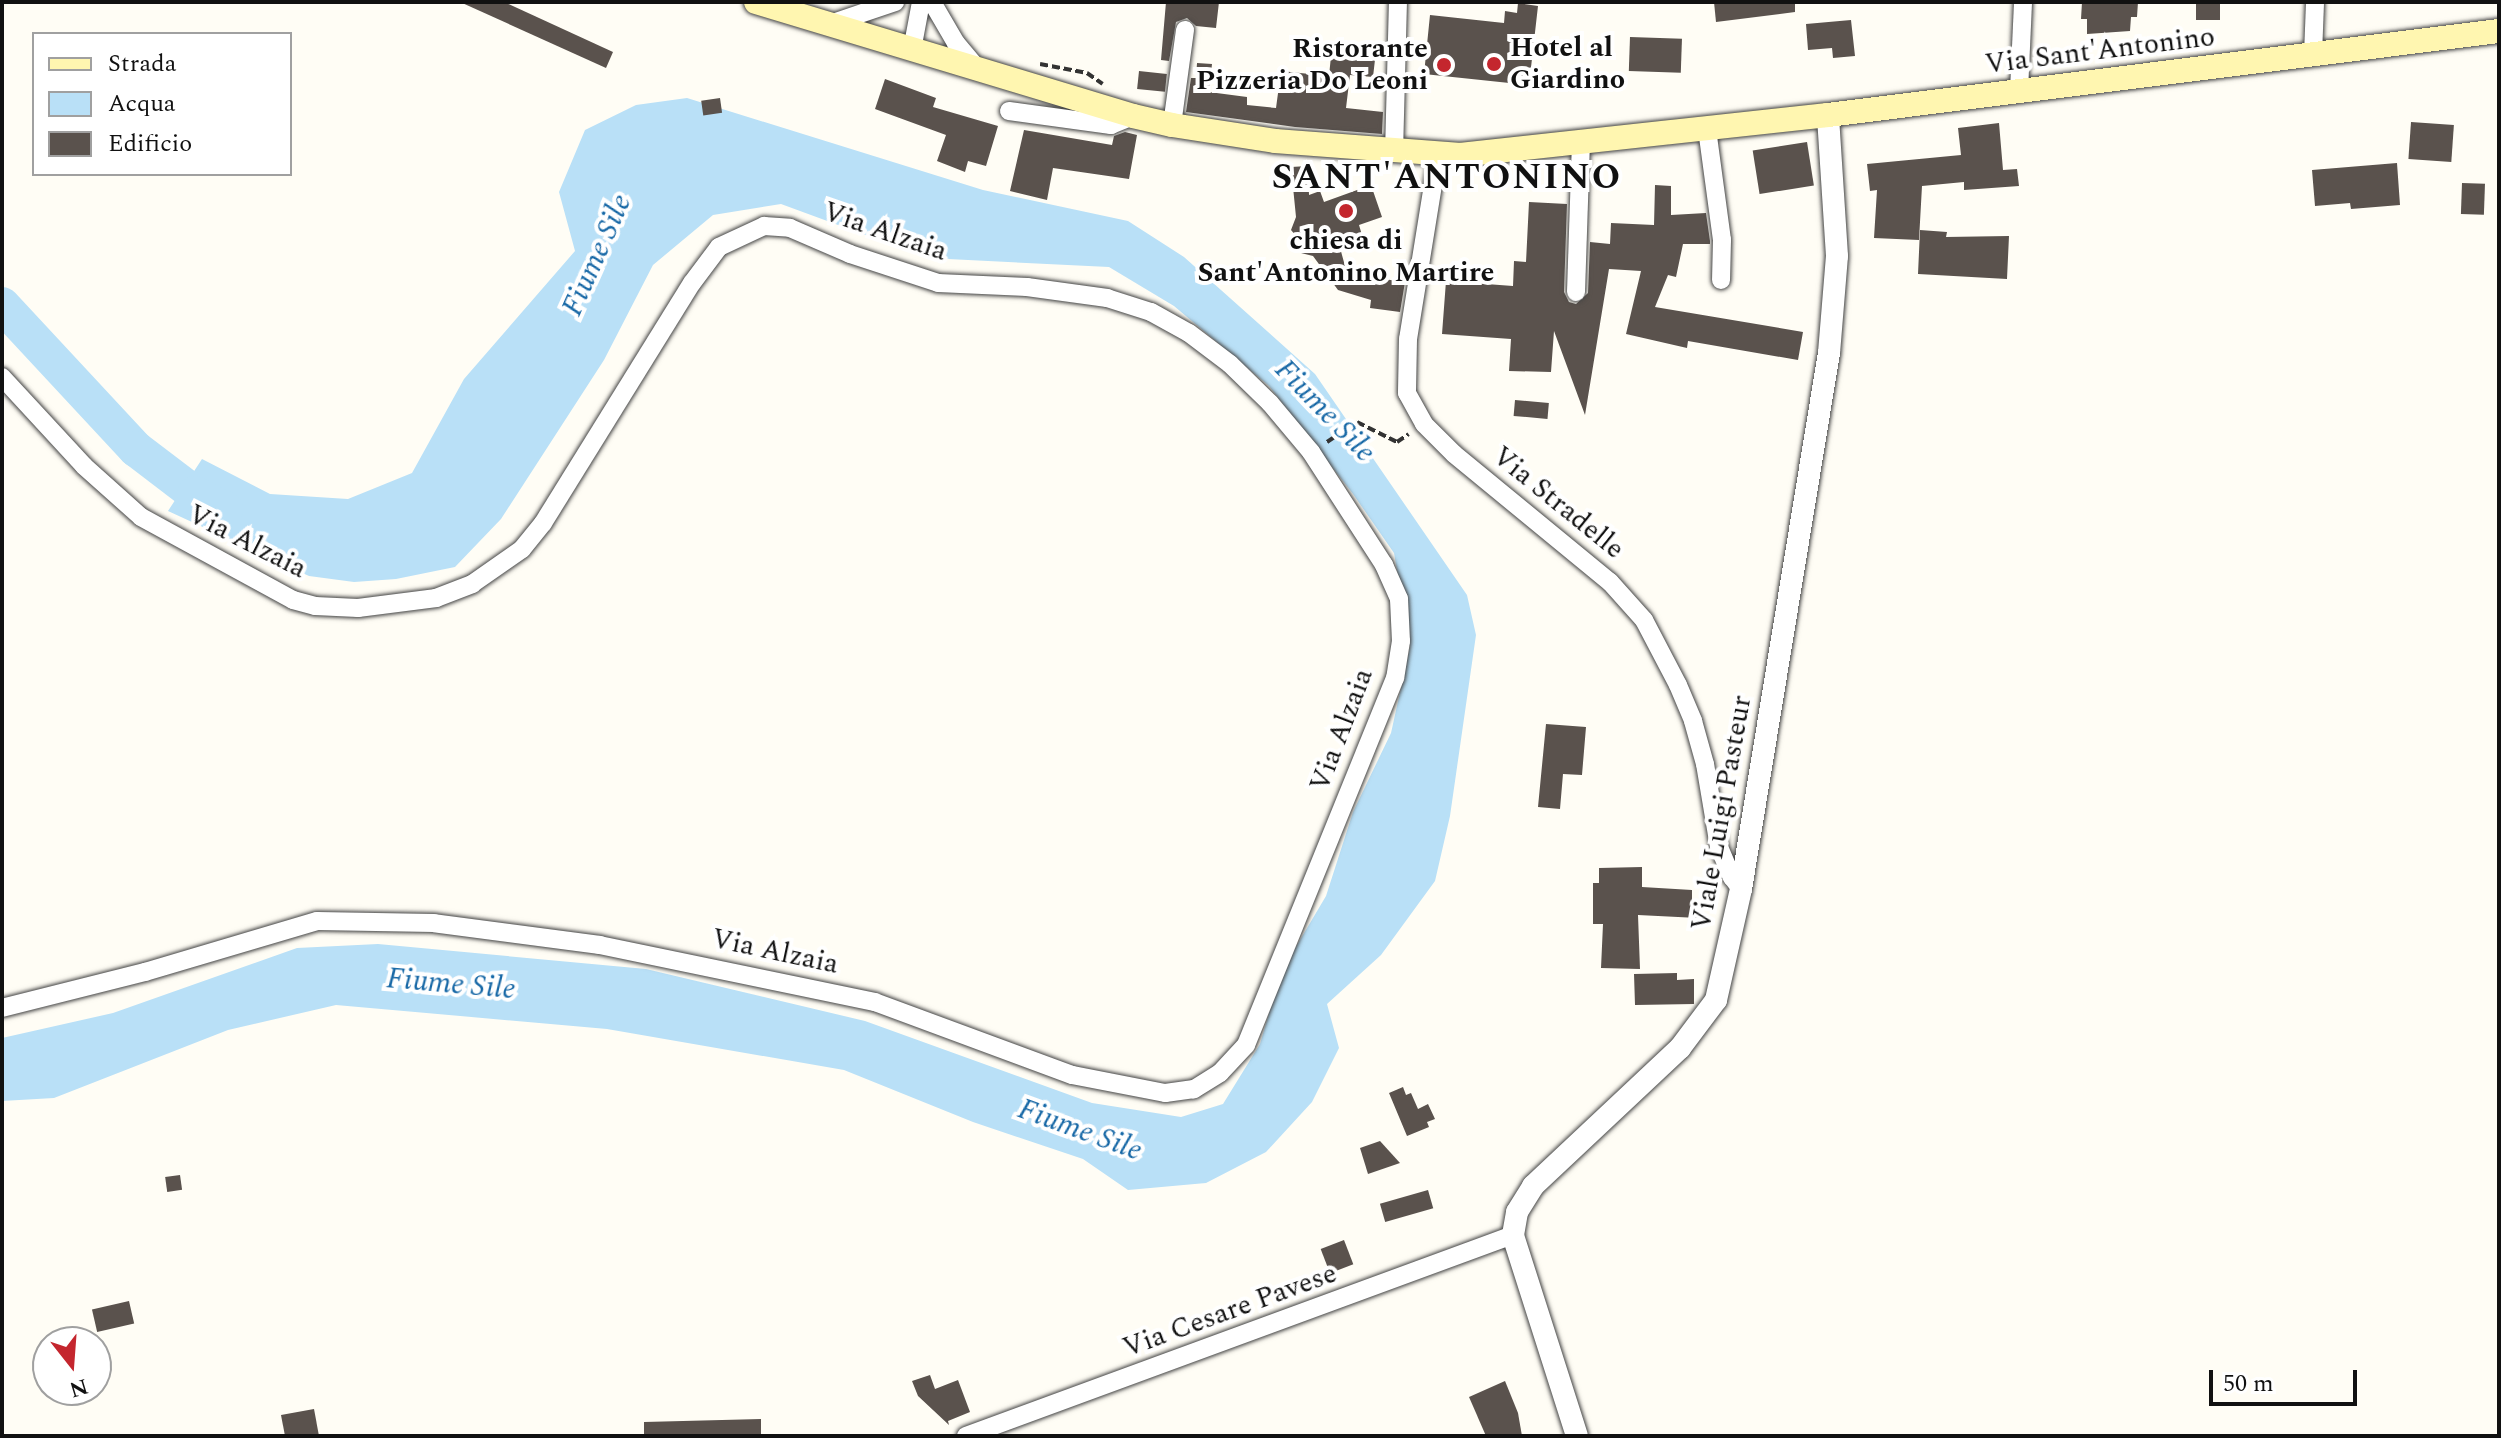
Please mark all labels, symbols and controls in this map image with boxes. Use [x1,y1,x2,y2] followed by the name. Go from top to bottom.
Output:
[1983,20,2217,82] street label: Via Sant'Antonino
[1510,31,1625,97] place label: Hotel al Giardino
[32,32,292,176] legend
[1196,32,1428,98] place label: Ristorante Pizzeria Do Leoni
[108,46,176,82] text: Strada
[1485,55,1503,73] marker: Hotel al Giardino
[1435,56,1453,74] marker: Ristorante Pizzeria Do Leoni
[108,86,176,122] text: Acqua
[108,126,192,162] text: Edificio
[1272,156,1622,200] district label: SANT'ANTONINO
[554,189,640,321] water label: Fiume Sile
[819,195,951,269] street label: Via Alzaia
[1337,202,1355,220] marker: chiesa di Sant'Antonino Martire
[1198,224,1494,290] place label: chiesa di Sant'Antonino Martire
[1267,352,1383,470] water label: Fiume Sile
[1485,440,1631,566] street label: Via Stradelle
[182,498,312,586] street label: Via Alzaia
[1303,664,1381,796] street label: Via Alzaia
[1685,693,1759,933] street label: Viale Luigi Pasteur
[709,922,841,982] street label: Via Alzaia
[385,960,517,1008] water label: Fiume Sile
[1013,1091,1147,1169] water label: Fiume Sile
[1118,1257,1342,1365] street label: Via Cesare Pavese
[32,1326,112,1406] north arrow
[2213,1354,2361,1404] scale bar
[2223,1366,2274,1402] text: 50 m
[65,1369,92,1406] text: N

